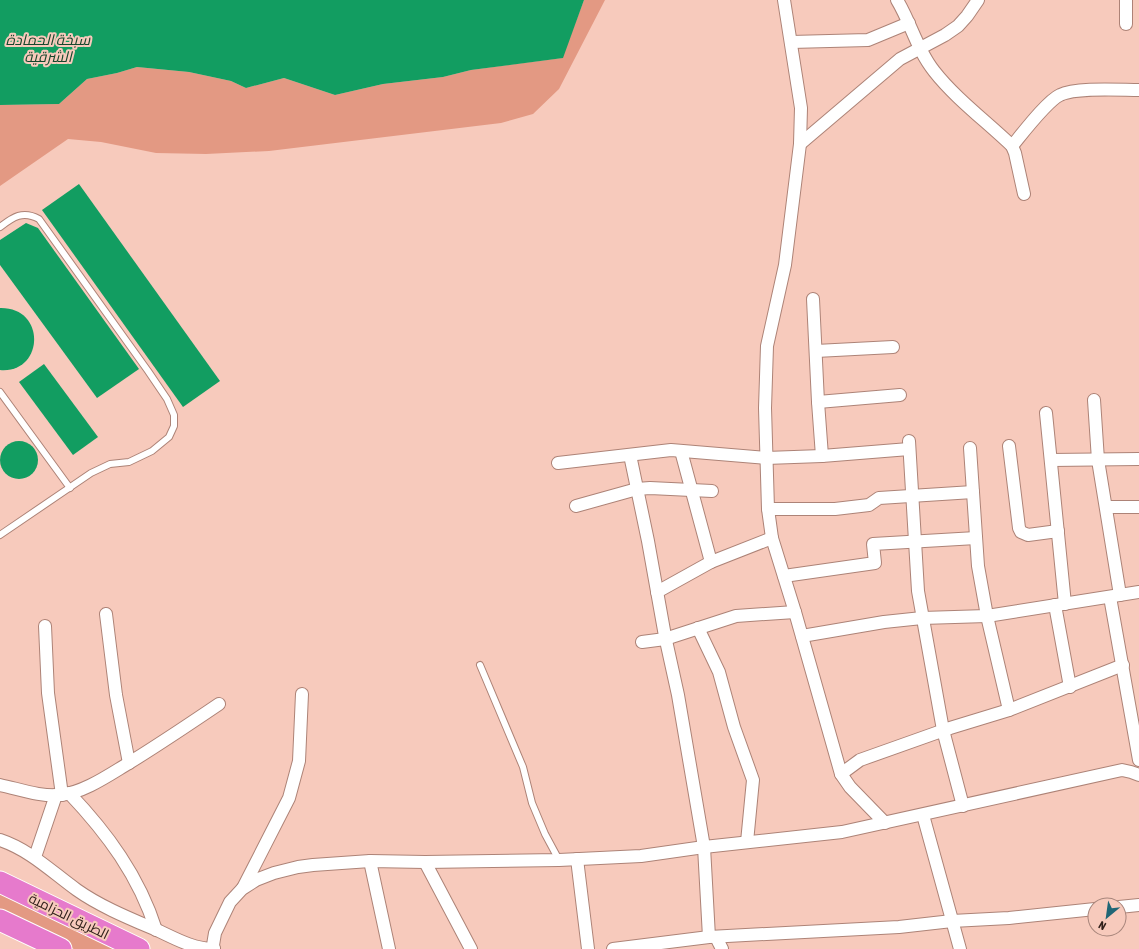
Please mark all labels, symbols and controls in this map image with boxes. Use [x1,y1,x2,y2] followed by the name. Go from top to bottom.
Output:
[6,31,91,66] water label: سبخة الحمادة الشرقية
[26,890,112,943] street label: الطريق الحزامية
[1087,897,1127,937] north arrow
[1096,919,1108,933] text: N

